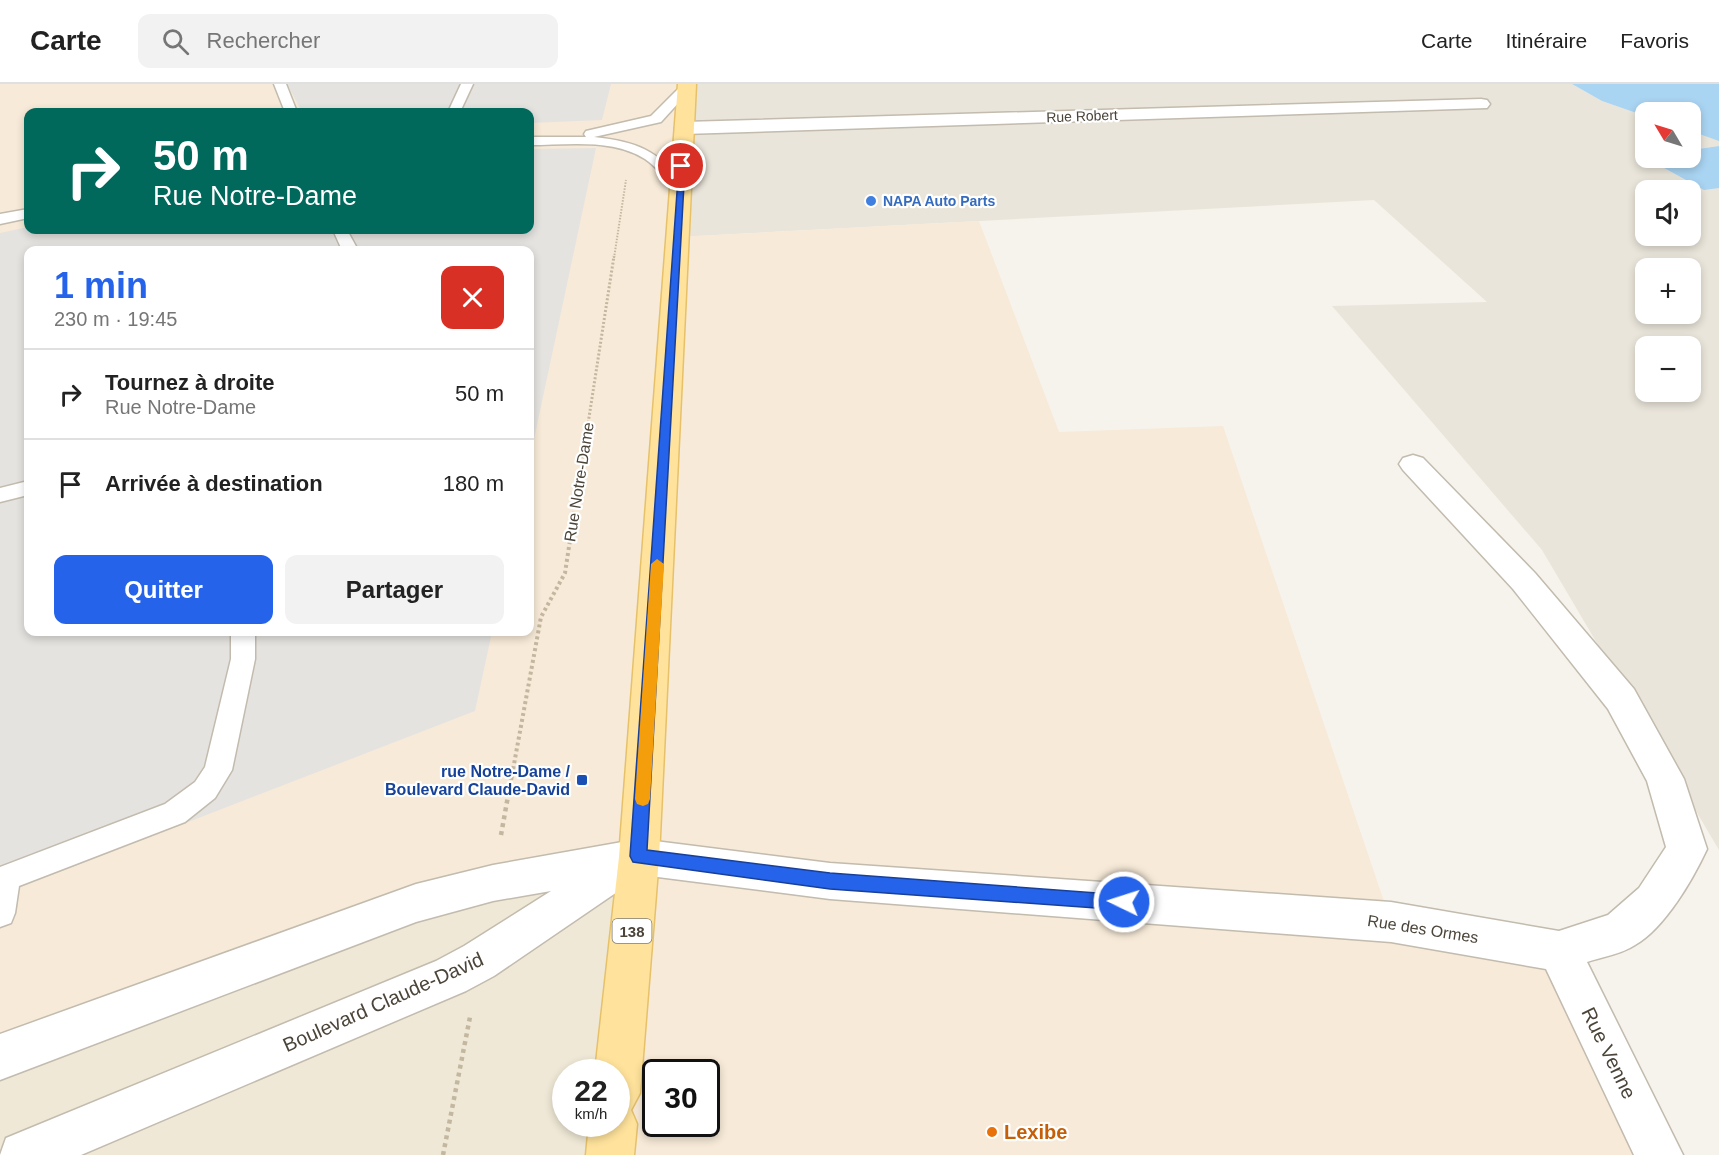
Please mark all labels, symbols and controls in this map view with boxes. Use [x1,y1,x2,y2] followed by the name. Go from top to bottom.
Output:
[138,14,558,68] search box
[30,25,102,56] text: Carte
[159,25,192,58] icon: search
[207,28,320,53] text: Rechercher
[1421,29,1472,52] text: Carte
[1505,29,1587,52] text: Itinéraire
[1620,29,1689,52] text: Favoris
[1635,102,1701,168] north arrow
[1635,102,1701,402] map controls
[1046,107,1118,125] street label: Rue Robert
[54,132,132,210] icon: right
[153,132,249,179] text: 50 m
[655,140,706,191] pin
[664,149,697,182] icon: arrive
[1635,180,1701,246] button: sound
[153,181,357,211] text: Rue Notre-Dame
[883,193,995,209] place label: NAPA Auto Parts
[864,194,878,208] marker: NAPA Auto Parts
[1635,258,1701,324] button: +
[54,265,148,306] text: 1 min
[441,266,504,329] button: close
[54,308,177,330] text: 230 m · 19:45
[1635,336,1701,402] button: −
[105,370,275,395] text: Tournez à droite
[54,378,87,411] icon: right
[455,381,504,406] text: 50 m
[105,396,256,418] text: Rue Notre-Dame
[561,421,597,543] street label: Rue Notre-Dame
[54,468,87,501] icon: arrive
[105,471,323,496] text: Arrivée à destination
[443,471,504,496] text: 180 m
[54,555,273,624] button: Quitter
[285,555,504,624] button: Partager
[385,763,571,798] place label: rue Notre-Dame / Boulevard Claude-David
[575,773,589,787] marker: rue Notre-Dame / Boulevard Claude-David
[1092,870,1156,934] position arrow
[1366,912,1480,946] street label: Rue des Ormes
[612,919,652,943] road number: 138
[279,948,487,1056] street label: Boulevard Claude-David
[1577,1004,1641,1102] street label: Rue Venne
[642,1059,720,1137] speed limit sign: 30
[574,1074,608,1107] text: 22
[575,1105,607,1122] text: km/h
[1004,1121,1067,1143] place label: Lexibe
[985,1125,999,1139] marker: Lexibe

